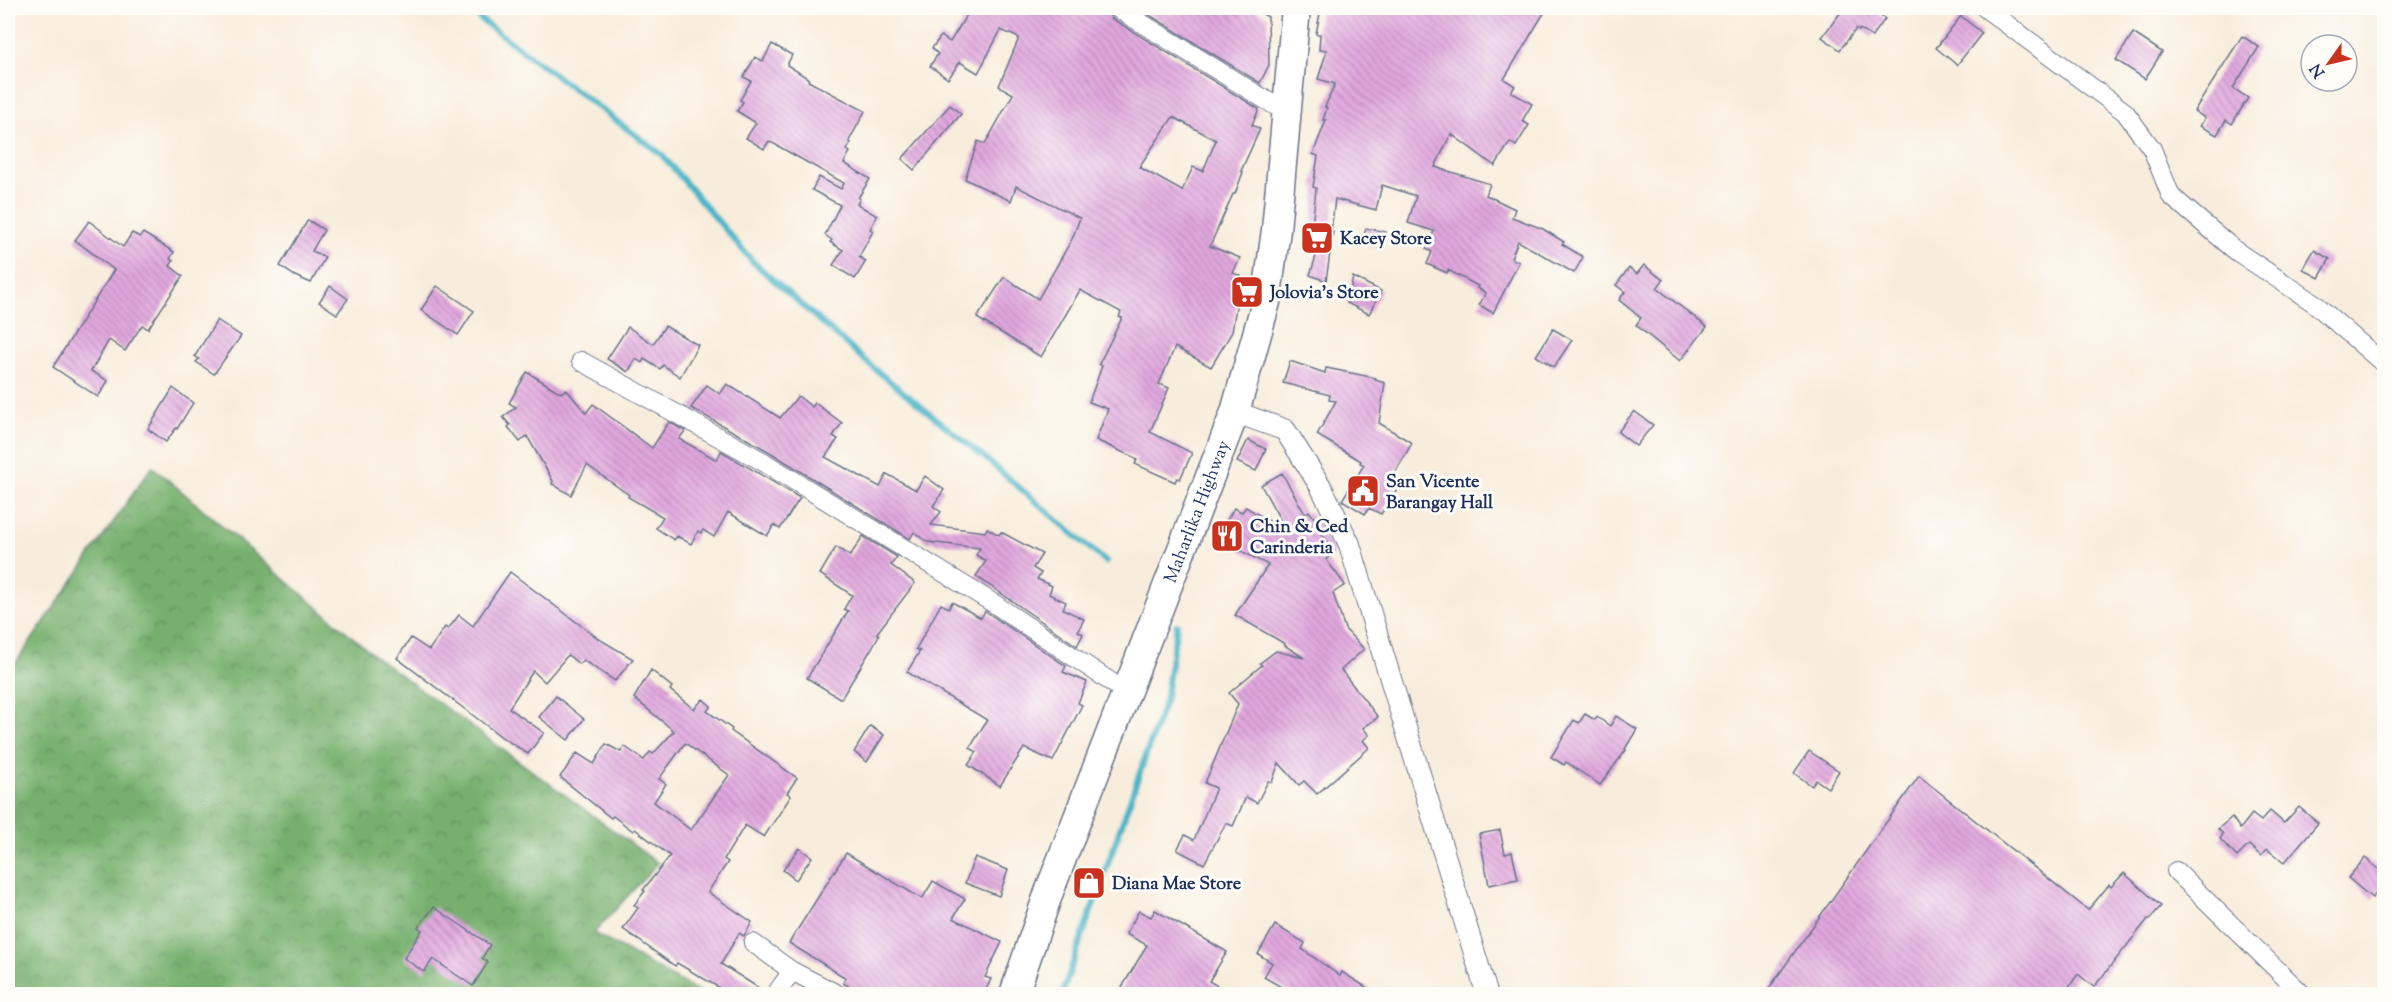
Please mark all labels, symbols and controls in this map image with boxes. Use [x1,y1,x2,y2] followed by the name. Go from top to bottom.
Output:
[2299,33,2359,93] north arrow
[2305,58,2332,82] text: N
[1299,220,1335,256] supermarket icon: Kacey Store
[1340,227,1433,253] place label: Kacey Store
[1229,274,1265,310] supermarket icon: Jolovia's Store
[1268,281,1379,307] place label: Jolovia's Store
[1159,437,1238,587] street label: Maharlika Highway
[1386,470,1494,517] place label: San Vicente Barangay Hall
[1345,473,1381,509] public building icon: San Vicente Barangay Hall
[1250,515,1349,562] place label: Chin & Ced Carinderia
[1209,518,1245,554] restaurant icon: Chin & Ced Carinderia
[1071,865,1107,901] shop icon: Diana Mae Store
[1112,872,1242,898] place label: Diana Mae Store

